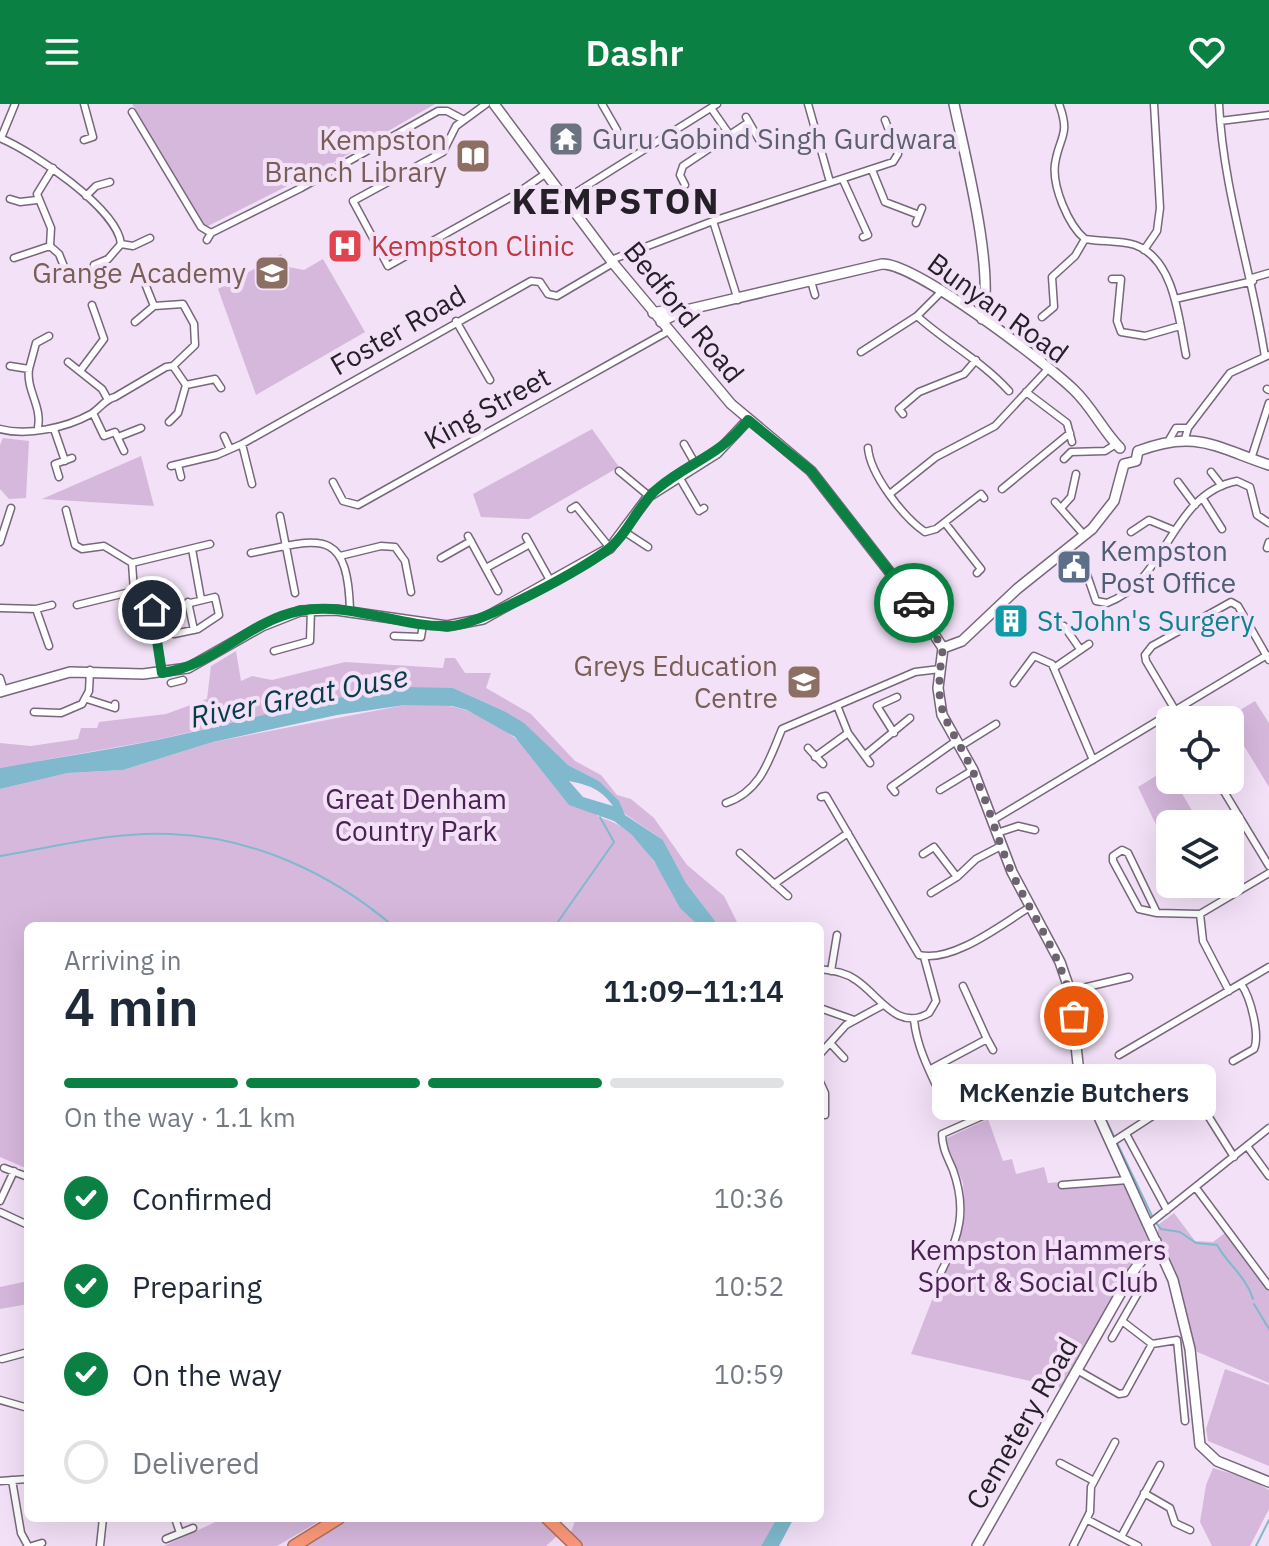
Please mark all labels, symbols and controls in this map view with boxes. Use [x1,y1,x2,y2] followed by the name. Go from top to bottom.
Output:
[585,29,684,76] text: Dashr
[40,30,84,74] icon: menu
[1185,30,1229,74] icon: heart
[547,120,585,158] temple icon: Guru Gobind Singh Gurdwara
[592,120,957,157] place label: Guru Gobind Singh Gurdwara
[264,121,447,190] place label: Kempston Branch Library
[454,137,492,175] library icon: Kempston Branch Library
[511,177,721,224] district label: KEMPSTON
[326,227,364,265] hospital icon: Kempston Clinic
[371,227,574,264] place label: Kempston Clinic
[616,233,753,390] street label: Bedford Road
[921,244,1076,371] street label: Bunyan Road
[32,254,246,291] place label: Grange Academy
[253,254,291,292] school or university icon: Grange Academy
[323,276,472,383] street label: Foster Road
[417,358,556,457] street label: King Street
[1100,532,1236,601] place label: Kempston Post Office
[1055,548,1093,586] public building icon: Kempston Post Office
[874,563,954,643] courier
[118,576,186,644] pin
[892,581,936,625] icon: car
[130,588,174,632] icon: home
[992,602,1030,640] building icon: St John's Surgery
[1037,602,1254,639] place label: St John's Surgery
[573,647,778,716] place label: Greys Education Centre
[186,655,411,736] water label: River Great Ouse
[785,663,823,701] school or university icon: Greys Education Centre
[1156,706,1244,898] map controls
[1156,706,1244,794] button: locate
[325,780,507,849] park label: Great Denham Country Park
[1156,810,1244,898] button: layers
[64,943,181,977] text: Arriving in
[603,971,784,1010] text: 11:09–11:14
[64,973,199,1040] text: 4 min
[1040,982,1108,1050] pin
[1052,994,1096,1038] icon: bag
[932,1064,1216,1120] callout: McKenzie Butchers
[959,1075,1189,1109] text: McKenzie Butchers
[64,1100,296,1134] text: On the way · 1.1 km
[64,1176,108,1220] icon: check
[132,1179,273,1218] text: Confirmed
[714,1181,784,1215] text: 10:36
[909,1231,1167,1300] park label: Kempston Hammers Sport & Social Club
[64,1264,108,1308] icon: check
[132,1267,262,1306] text: Preparing
[714,1269,784,1303] text: 10:52
[957,1330,1086,1516] street label: Cemetery Road
[64,1352,108,1396] icon: check
[132,1355,282,1394] text: On the way
[714,1357,784,1391] text: 10:59
[132,1443,260,1482] text: Delivered

